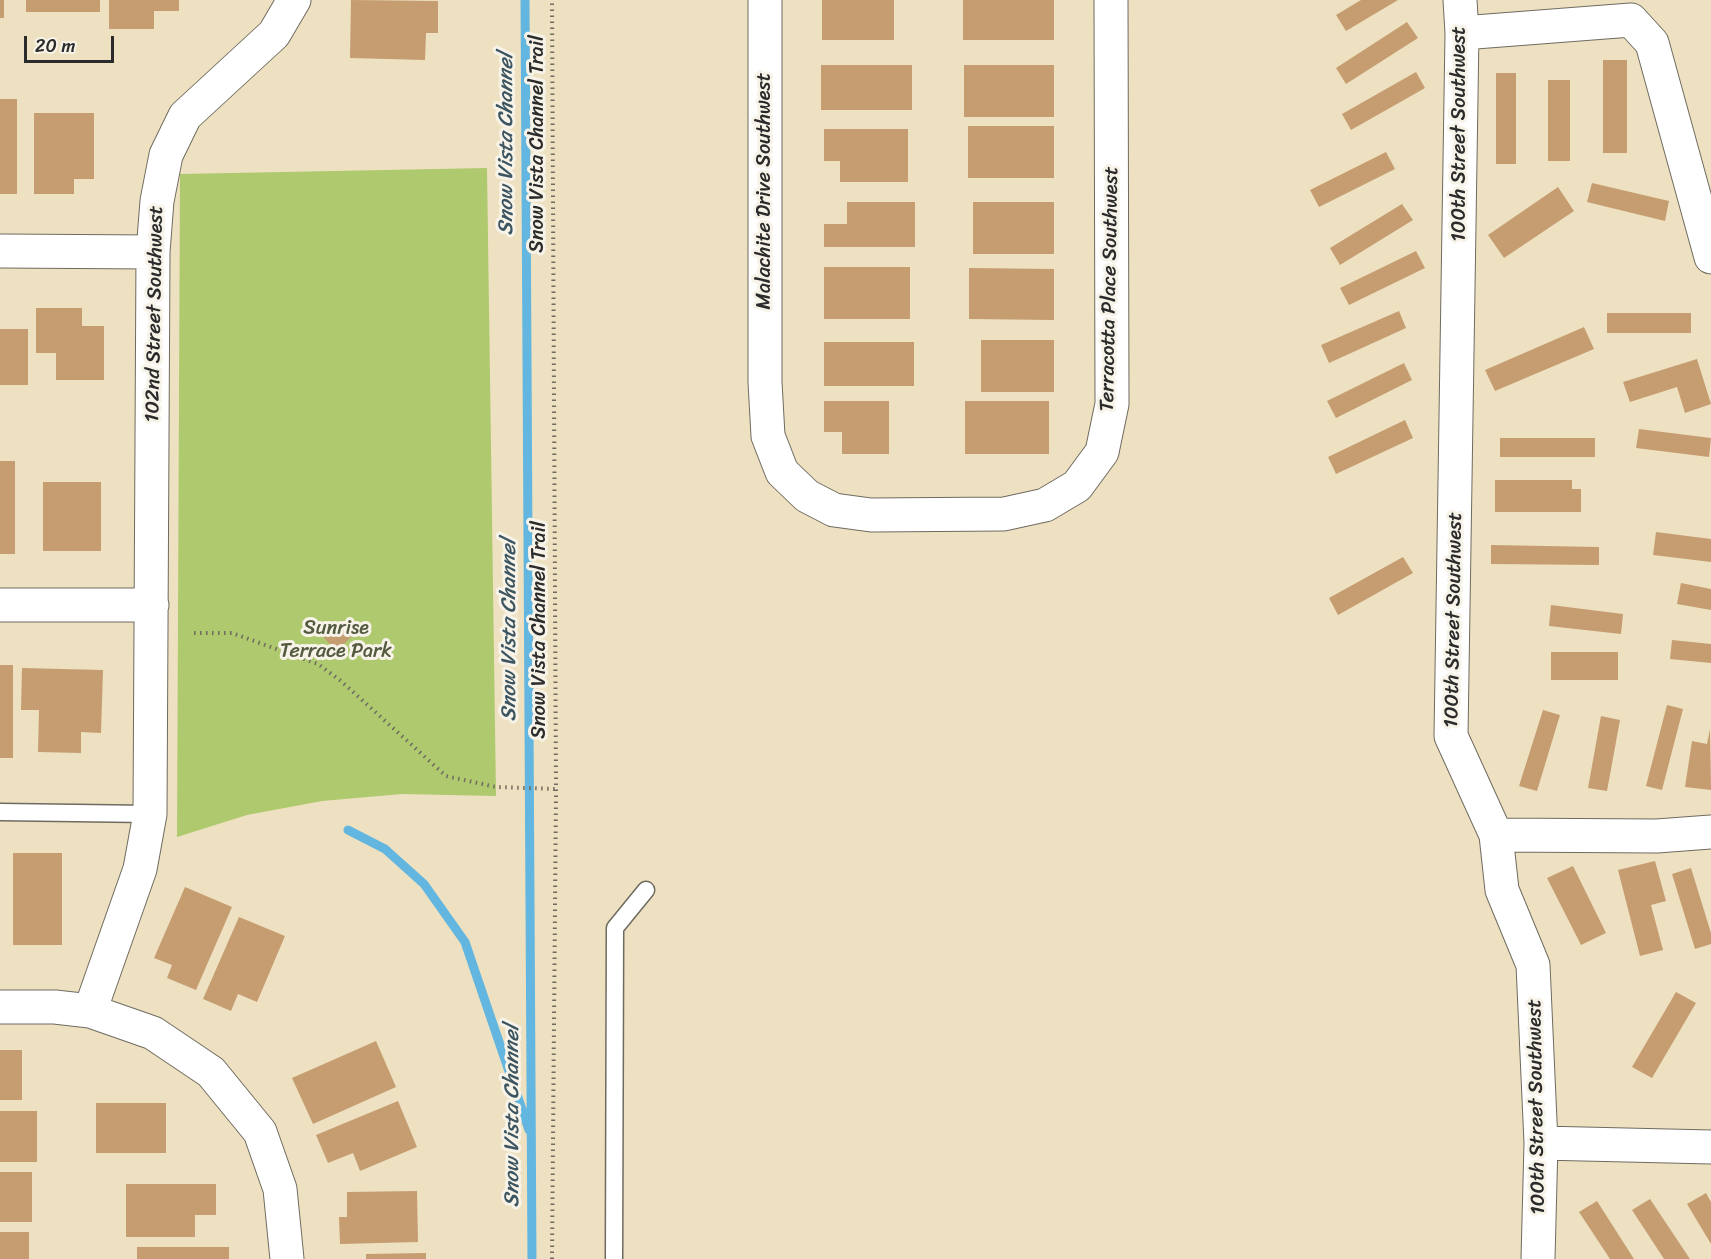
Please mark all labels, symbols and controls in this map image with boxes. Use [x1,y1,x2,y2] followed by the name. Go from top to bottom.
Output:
[27,24,117,62] scale bar
[1448,26,1472,242] street label: 100th Street Southwest
[35,30,75,62] text: 20 m
[526,35,550,253] street label: Snow Vista Channel Trail
[494,53,520,235] water label: Snow Vista Channel
[753,73,777,309] street label: Malachite Drive Southwest
[1096,166,1124,412] street label: Terracotta Place Southwest
[141,205,169,423] street label: 102nd Street Southwest
[1440,512,1468,728] street label: 100th Street Southwest
[528,521,552,739] street label: Snow Vista Channel Trail
[497,539,523,721] water label: Snow Vista Channel
[280,617,392,664] park label: Sunrise Terrace Park
[1523,999,1551,1215] street label: 100th Street Southwest
[500,1025,526,1207] water label: Snow Vista Channel

